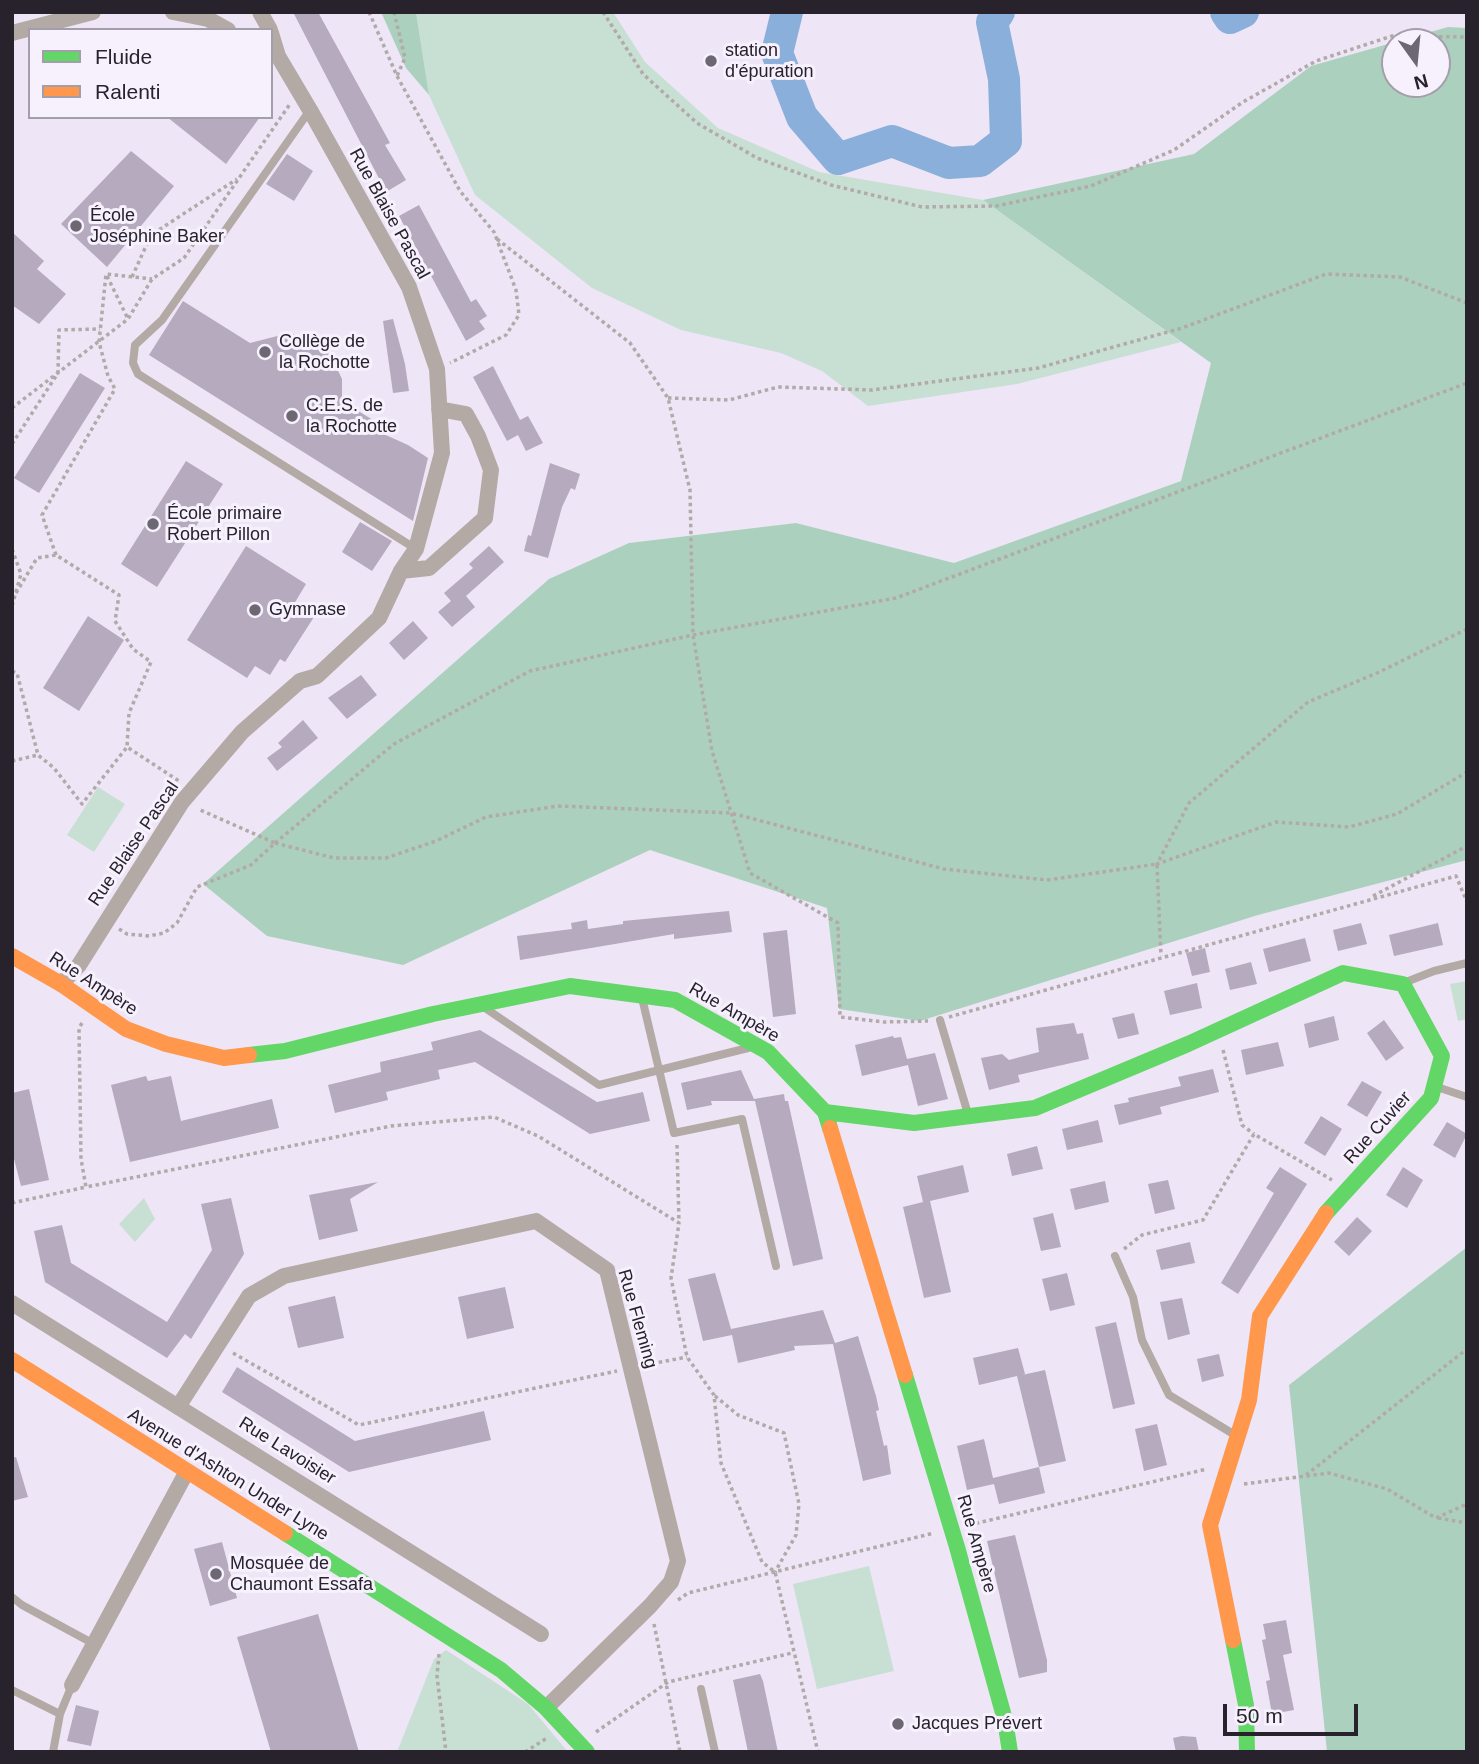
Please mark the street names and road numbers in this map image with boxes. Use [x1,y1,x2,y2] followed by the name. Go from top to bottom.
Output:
[344,145,434,283] street label: Rue Blaise Pascal
[84,777,184,911] street label: Rue Blaise Pascal
[45,947,141,1021] street label: Rue Ampère
[685,978,783,1048] street label: Rue Ampère
[1340,1087,1416,1169] street label: Rue Cuvier
[613,1267,661,1371] street label: Rue Fleming
[124,1404,332,1546] street label: Avenue d'Ashton Under Lyne
[235,1413,339,1489] street label: Rue Lavoisier
[952,1492,1000,1596] street label: Rue Ampère

